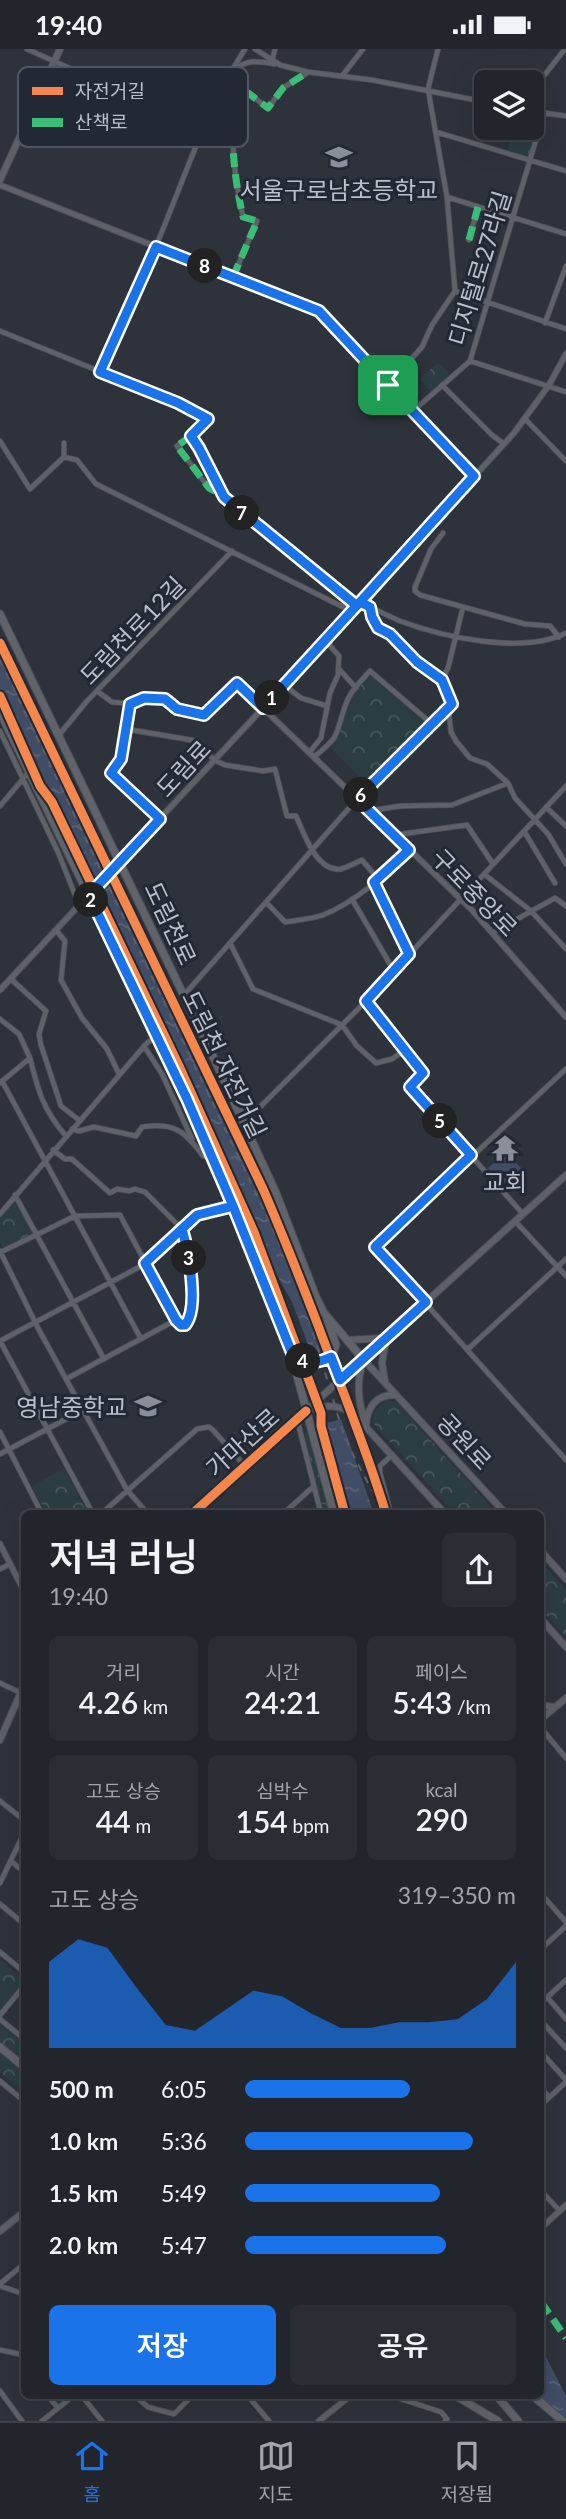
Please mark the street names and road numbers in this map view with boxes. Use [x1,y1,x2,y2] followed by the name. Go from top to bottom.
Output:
[442,187,516,349] street label: 디지털로27라길
[74,570,190,690] street label: 도림천로12길
[150,734,216,802] street label: 도림로
[426,842,524,942] street label: 구로중앙로
[139,877,203,969] street label: 도림천로
[177,985,273,1143] street label: 도림천 자전거길
[199,1402,285,1482] street label: 가마산로
[432,1407,498,1475] street label: 공원로

